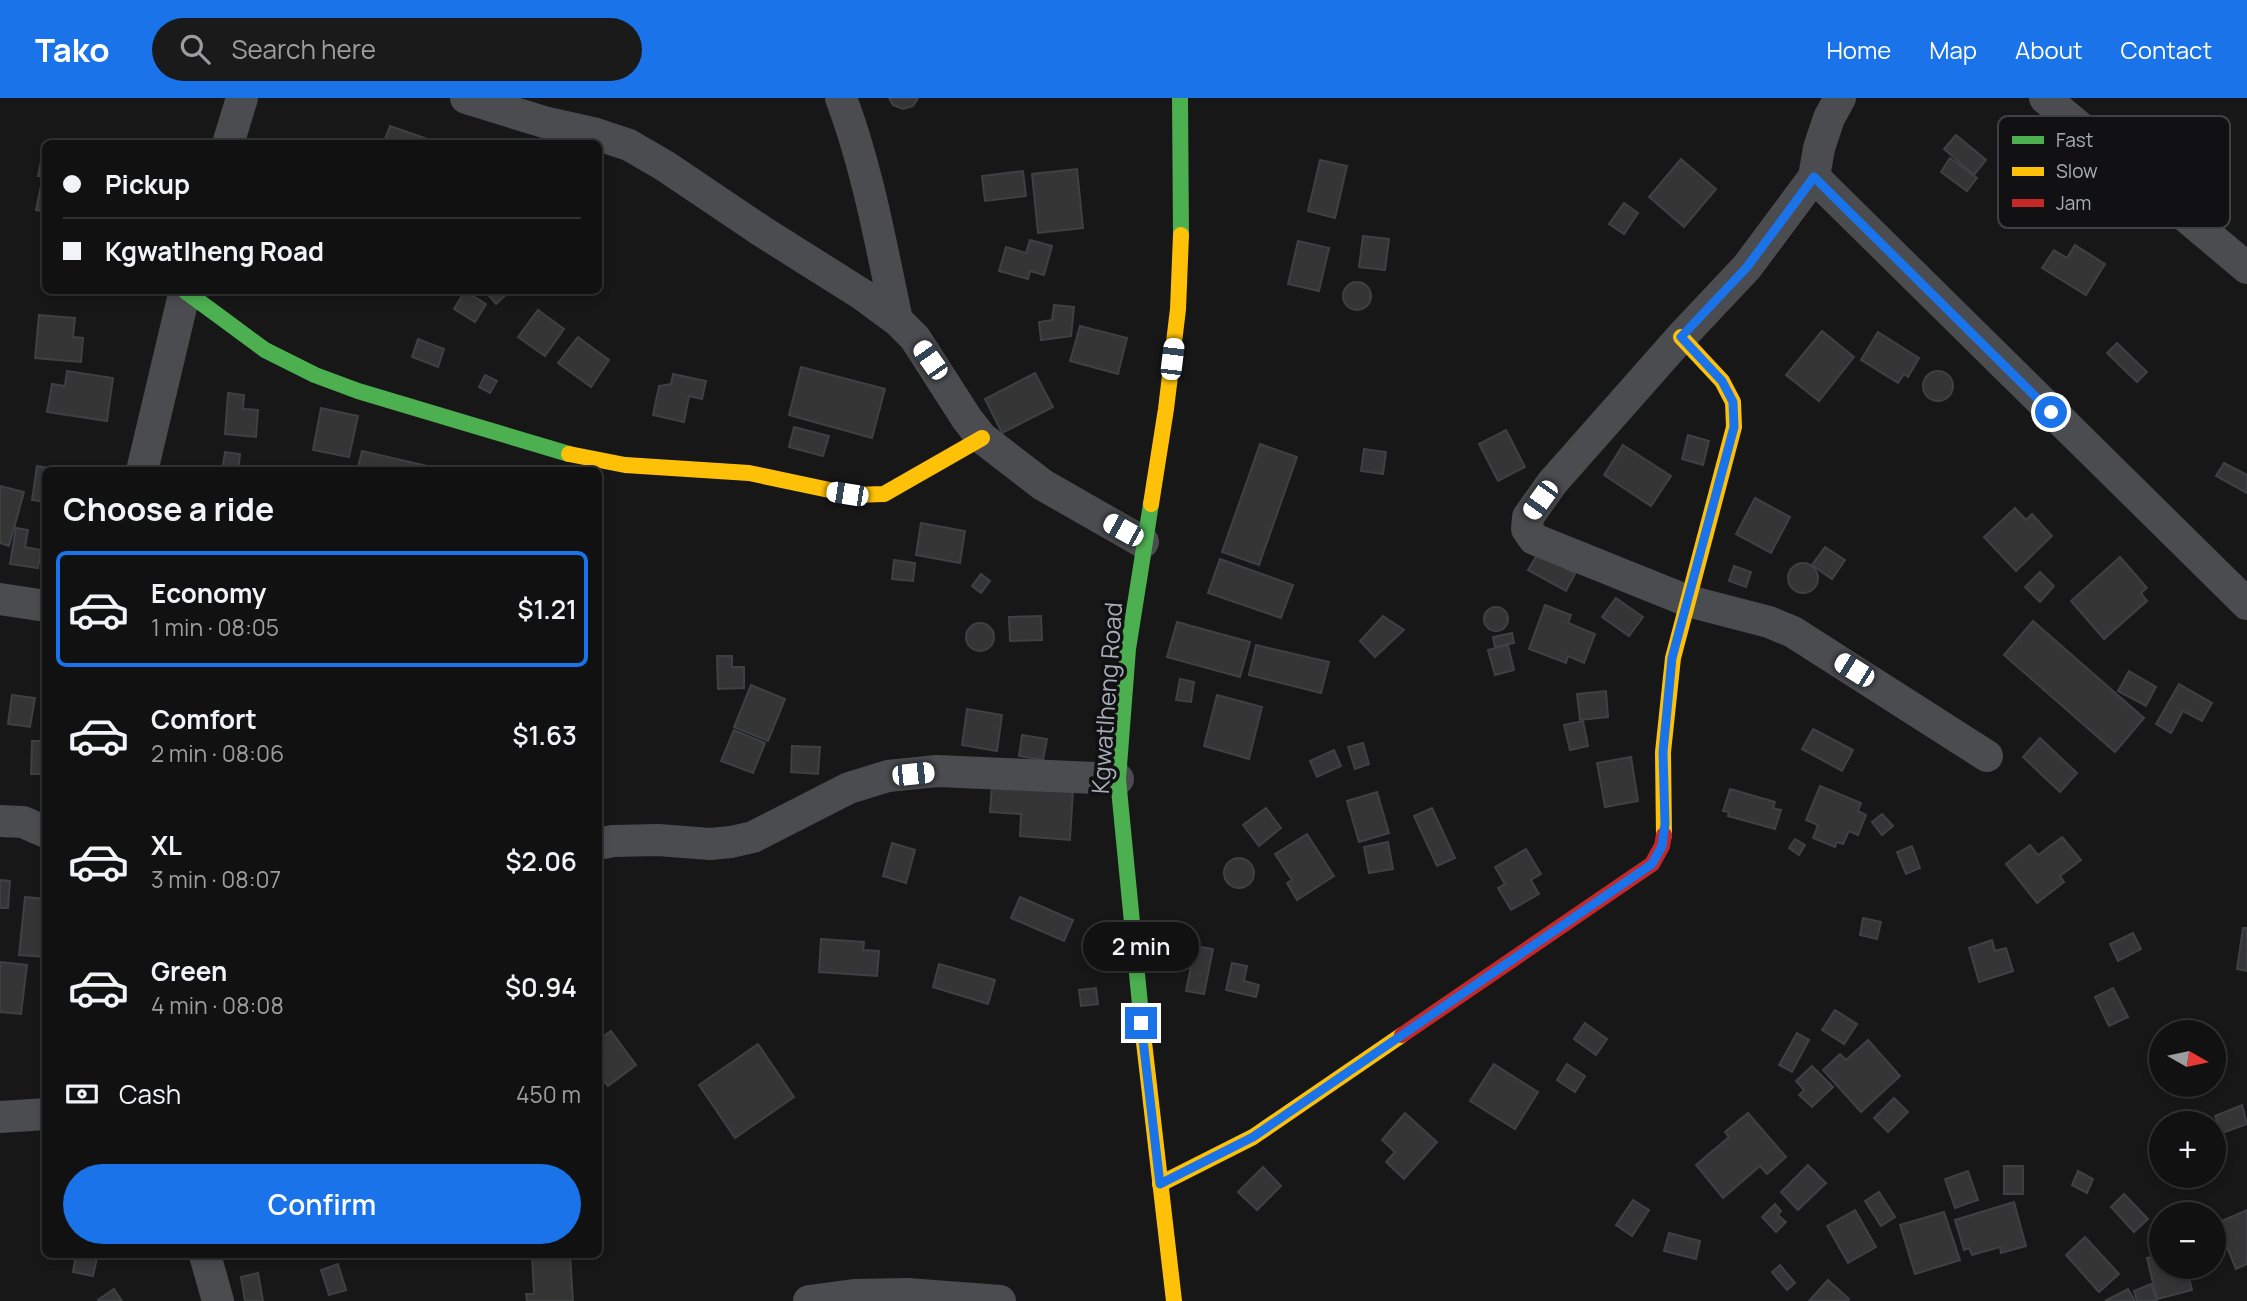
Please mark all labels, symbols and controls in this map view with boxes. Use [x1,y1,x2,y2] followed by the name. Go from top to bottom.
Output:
[152,18,642,81] search box
[35,27,110,72] text: Tako
[176,30,214,68] icon: search
[232,31,376,67] text: Search here
[1826,33,1891,66] text: Home
[1929,33,1977,66] text: Map
[2015,33,2083,66] text: About
[2121,33,2212,66] text: Contact
[1998,116,2230,228] legend
[2056,127,2093,153] text: Fast
[2056,158,2098,184] text: Slow
[105,166,190,202] text: Pickup
[2056,190,2091,216] text: Jam
[105,233,324,269] text: Kgwatlheng Road
[910,337,951,383] car
[1160,337,1185,381] car
[2035,396,2067,428] route start
[1520,477,1561,523] car
[825,480,870,508] car
[63,487,274,531] text: Choose a ride
[1100,511,1147,549] car
[151,575,266,611] text: Economy
[67,578,130,641] icon: car
[517,591,577,627] text: $1.21
[1083,601,1129,795] street label: Kgwatlheng Road
[151,611,279,643] text: 1 min · 08:05
[1831,650,1878,690] car
[151,701,257,737] text: Comfort
[67,704,130,767] icon: car
[513,717,577,753] text: $1.63
[151,737,284,769] text: 2 min · 08:06
[892,761,935,787] car
[151,827,182,863] text: XL
[67,830,130,893] icon: car
[505,843,577,879] text: $2.06
[151,863,281,895] text: 3 min · 08:07
[1083,922,1199,970] callout: 2 min
[1112,930,1170,962] text: 2 min
[151,953,227,989] text: Green
[67,956,130,1019] icon: car
[505,969,577,1005] text: $0.94
[151,989,284,1021] text: 4 min · 08:08
[1125,1007,1157,1039] route end
[2149,1020,2226,1097] north arrow
[2149,1020,2226,1279] map controls
[63,1075,101,1113] icon: cash
[119,1076,181,1112] text: Cash
[516,1078,581,1110] text: 450 m
[2149,1111,2226,1188] button: +
[63,1164,581,1244] button: Confirm
[2149,1202,2226,1279] button: −

